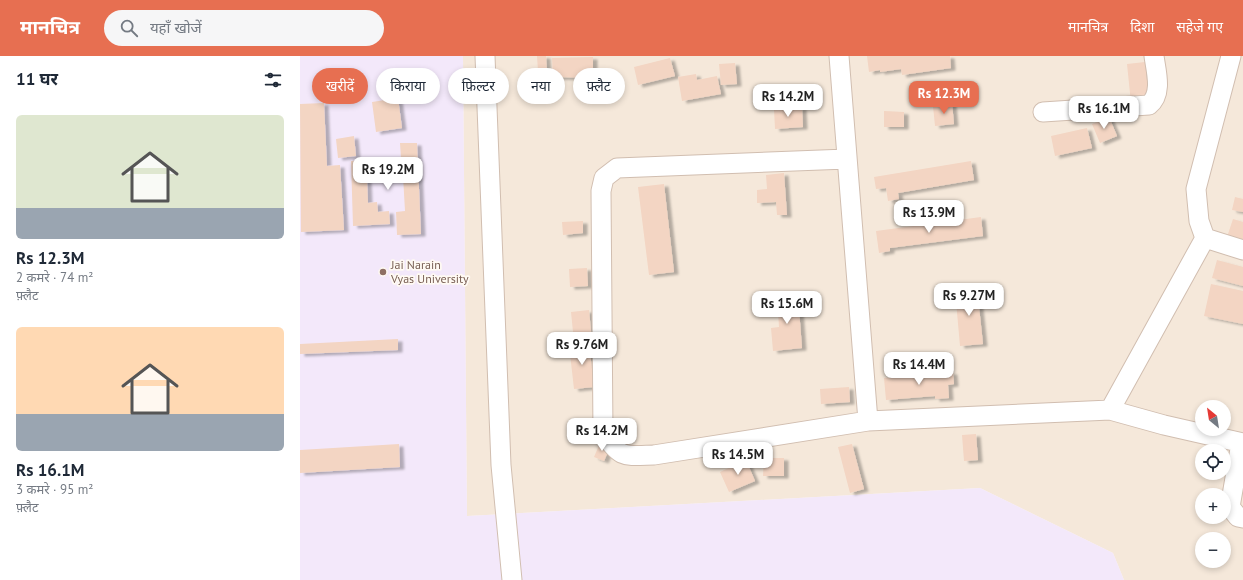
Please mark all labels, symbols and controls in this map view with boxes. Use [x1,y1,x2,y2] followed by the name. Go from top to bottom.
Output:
[104,10,384,46] search box
[20,15,80,39] text: मानचित्र
[118,17,140,39] icon: search
[150,18,202,37] text: यहाँ खोजें
[1068,18,1108,36] text: मानचित्र
[1130,18,1154,36] text: दिशा
[1176,18,1223,36] text: सहेजे गए
[16,68,58,90] text: 11 घर
[312,68,368,104] chip: खरीदें
[376,68,440,104] chip: किराया
[448,68,509,104] chip: फ़िल्टर
[517,68,565,104] chip: नया
[573,68,625,104] chip: फ़्लैट
[262,69,284,91] icon: filters
[903,81,985,115] pin: Rs 12.3M
[747,84,829,118] pin: Rs 14.2M
[918,85,970,102] text: Rs 12.3M
[762,88,814,105] text: Rs 14.2M
[1063,96,1145,130] pin: Rs 16.1M
[1078,100,1130,117] text: Rs 16.1M
[114,141,186,213] icon: home
[347,157,429,191] pin: Rs 19.2M
[362,161,414,178] text: Rs 19.2M
[888,200,970,234] pin: Rs 13.9M
[903,204,955,221] text: Rs 13.9M
[16,247,84,269] text: Rs 12.3M
[390,257,469,286] place label: Jai Narain Vyas University
[378,267,388,277] marker: Jai Narain Vyas University
[16,269,93,286] text: 2 कमरे · 74 m²
[928,283,1010,317] pin: Rs 9.27M
[16,287,39,304] text: फ़्लैट
[943,287,995,304] text: Rs 9.27M
[746,291,828,325] pin: Rs 15.6M
[761,295,813,312] text: Rs 15.6M
[541,332,623,366] pin: Rs 9.76M
[556,336,608,353] text: Rs 9.76M
[878,352,960,386] pin: Rs 14.4M
[114,353,186,425] icon: home
[893,356,945,373] text: Rs 14.4M
[1195,400,1231,436] north arrow
[1195,400,1231,568] map controls
[561,418,643,452] pin: Rs 14.2M
[576,422,628,439] text: Rs 14.2M
[697,442,779,476] pin: Rs 14.5M
[1195,444,1231,480] button: locate
[712,446,764,463] text: Rs 14.5M
[16,459,84,481] text: Rs 16.1M
[16,481,93,498] text: 3 कमरे · 95 m²
[1195,488,1231,524] button: +
[16,499,39,516] text: फ़्लैट
[1195,532,1231,568] button: −

